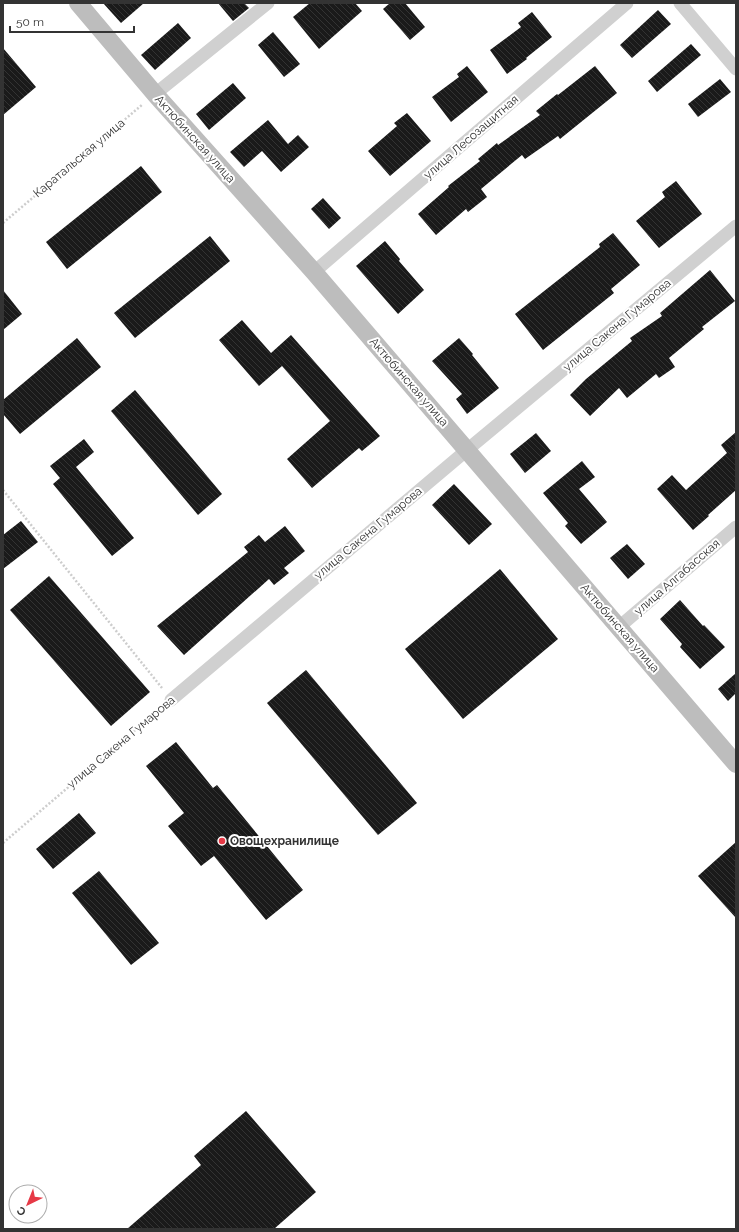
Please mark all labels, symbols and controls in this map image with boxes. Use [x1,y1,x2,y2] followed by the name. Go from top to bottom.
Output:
[10,8,134,34] scale bar
[16,15,44,29] text: 50 m
[152,92,238,186] street label: Актюбинская улица
[421,92,521,182] street label: улица Лесозащитная
[30,116,128,200] street label: Каратальская улица
[560,276,674,374] street label: улица Сакена Гумарова
[367,335,451,429] street label: Актюбинская улица
[311,484,425,582] street label: улица Сакена Гумарова
[631,536,723,618] street label: улица Алгабасская
[578,581,662,675] street label: Актюбинская улица
[64,693,178,791] street label: улица Сакена Гумарова
[230,834,339,848] place label: Овощехранилище
[217,836,227,846] marker: Овощехранилище
[8,1184,48,1224] north arrow
[14,1203,29,1218] text: С

